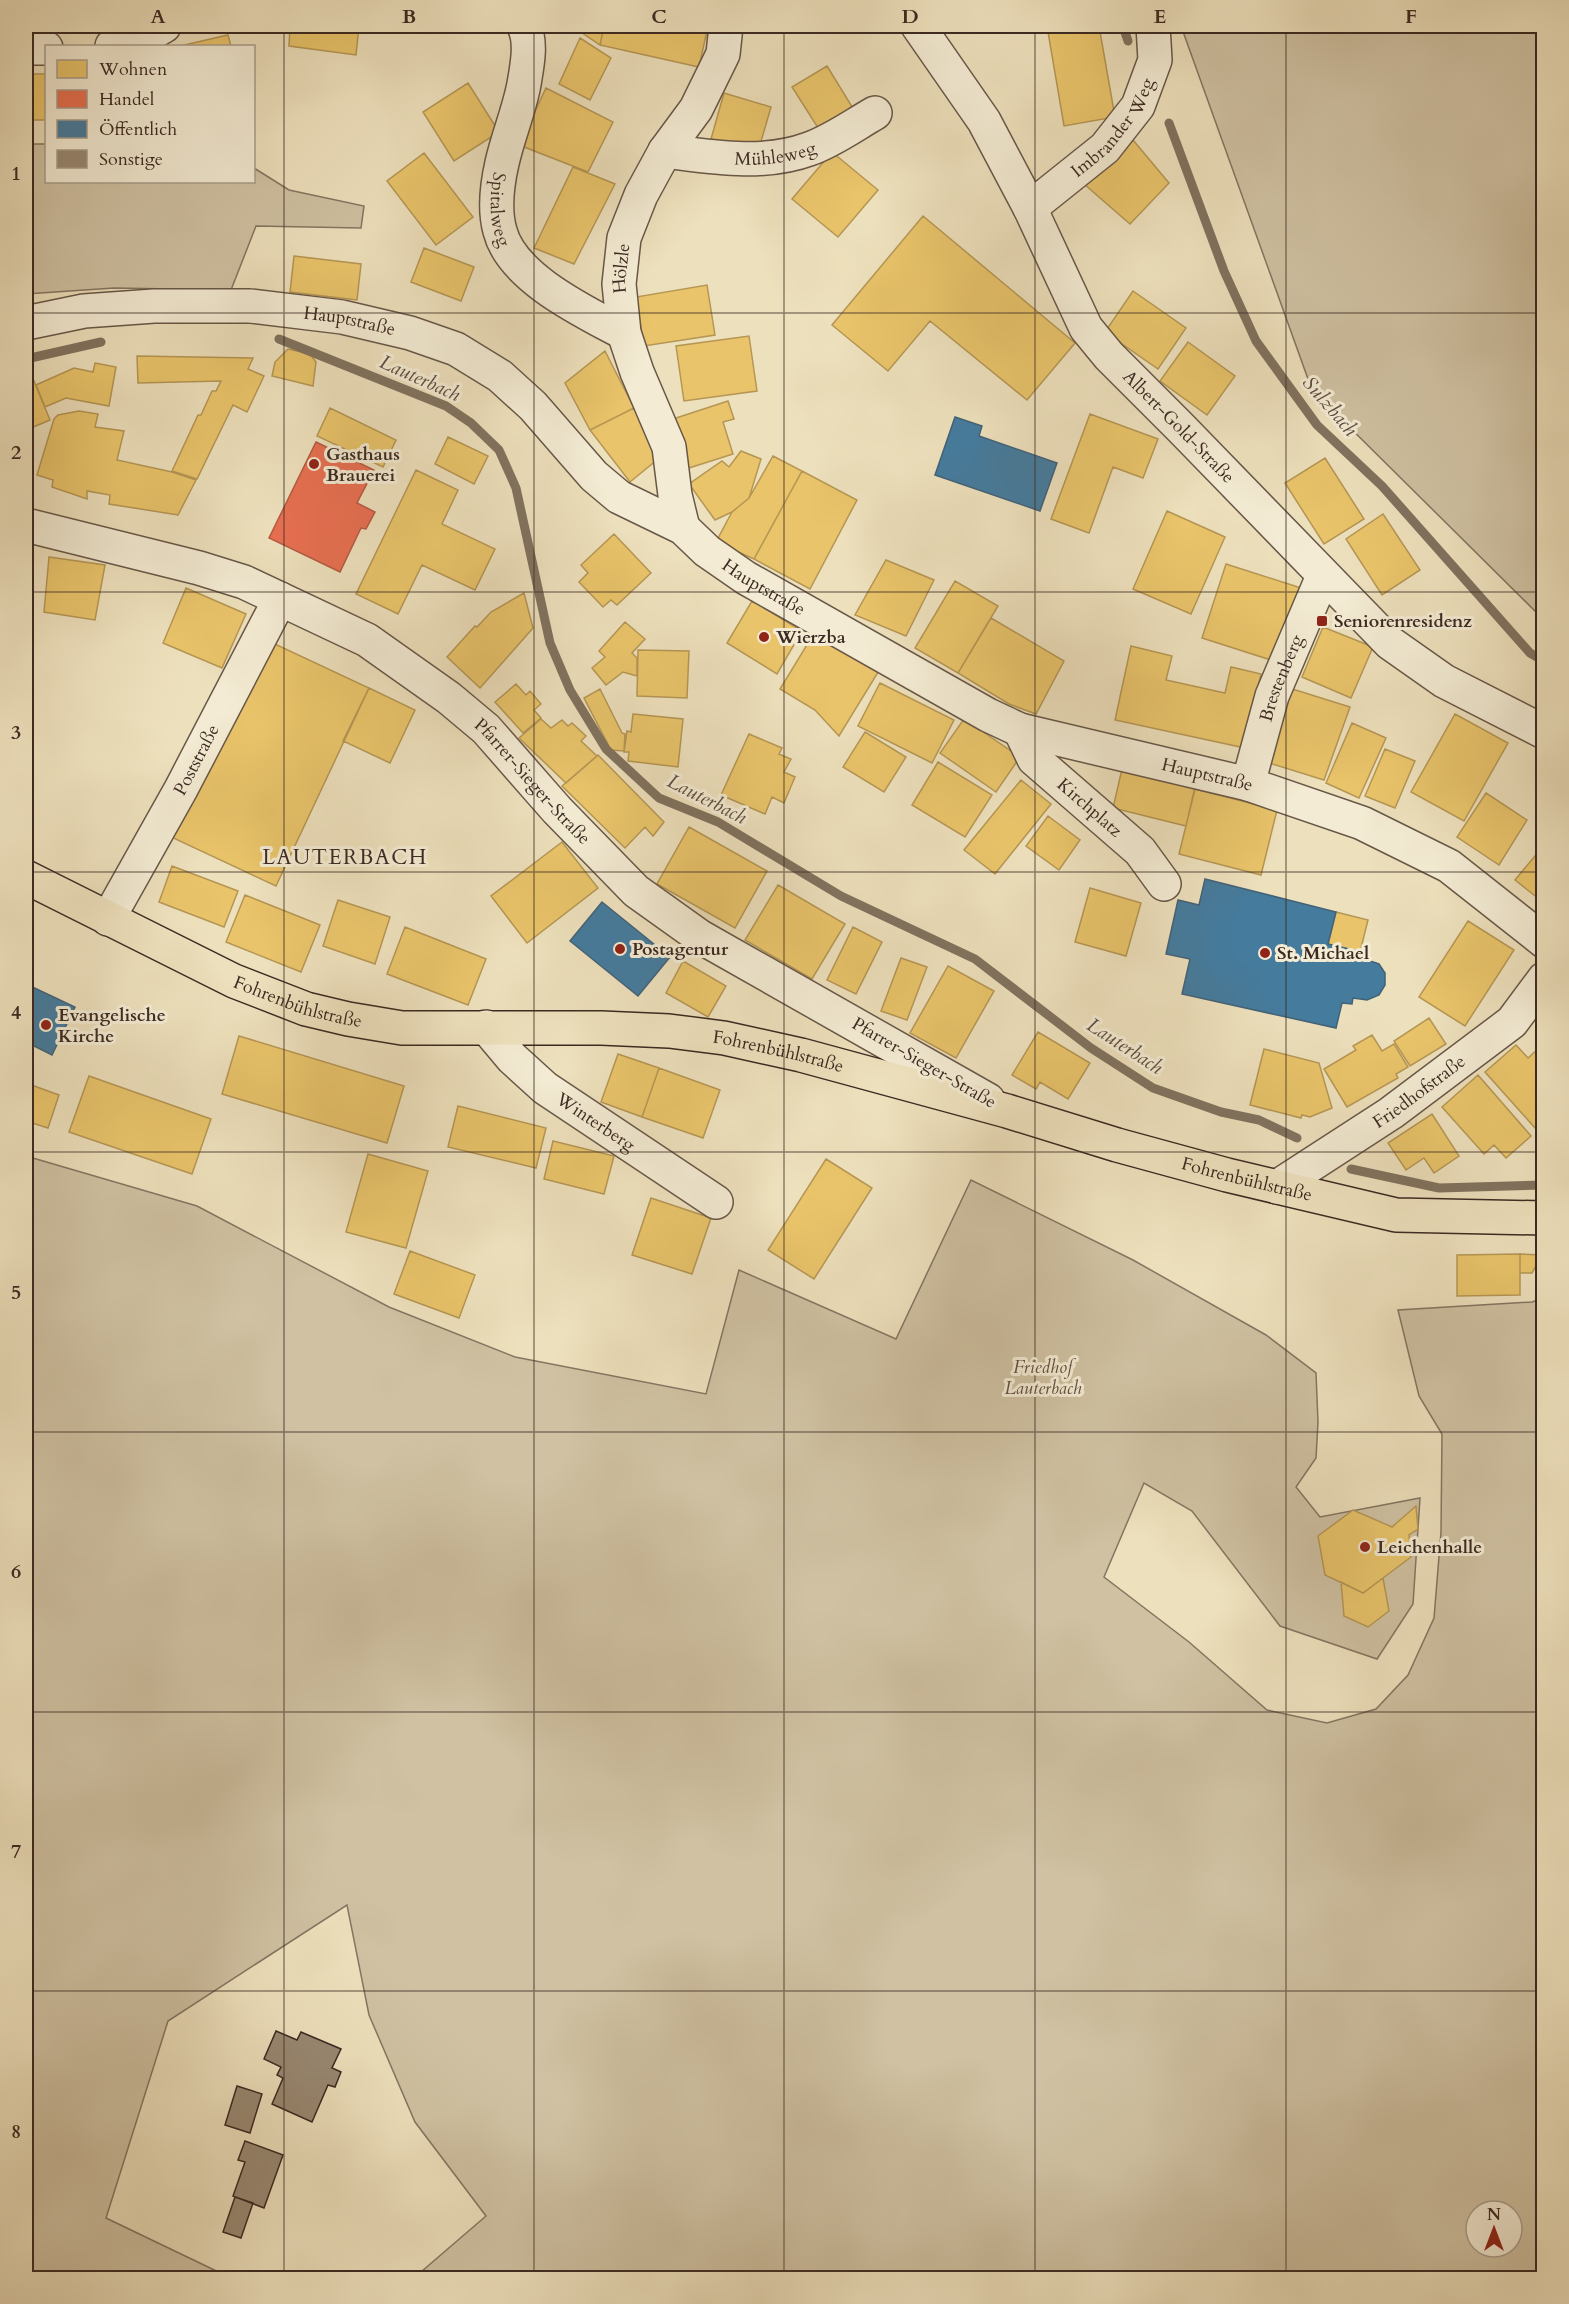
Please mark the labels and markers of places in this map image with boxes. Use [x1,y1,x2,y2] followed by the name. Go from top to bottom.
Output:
[326,442,400,488] place label: Gasthaus Brauerei
[307,457,321,471] marker: Gasthaus Brauerei
[1334,609,1472,634] place label: Seniorenresidenz
[1315,614,1329,628] marker: Seniorenresidenz
[775,625,846,650] place label: Wierzba
[757,630,771,644] marker: Wierzba
[632,937,729,962] place label: Postagentur
[1277,941,1369,966] place label: St. Michael
[613,942,627,956] marker: Postagentur
[1258,946,1272,960] marker: St. Michael
[58,1003,166,1049] place label: Evangelische Kirche
[39,1018,53,1032] marker: Evangelische Kirche
[1377,1535,1482,1560] place label: Leichenhalle
[1358,1540,1372,1554] marker: Leichenhalle

